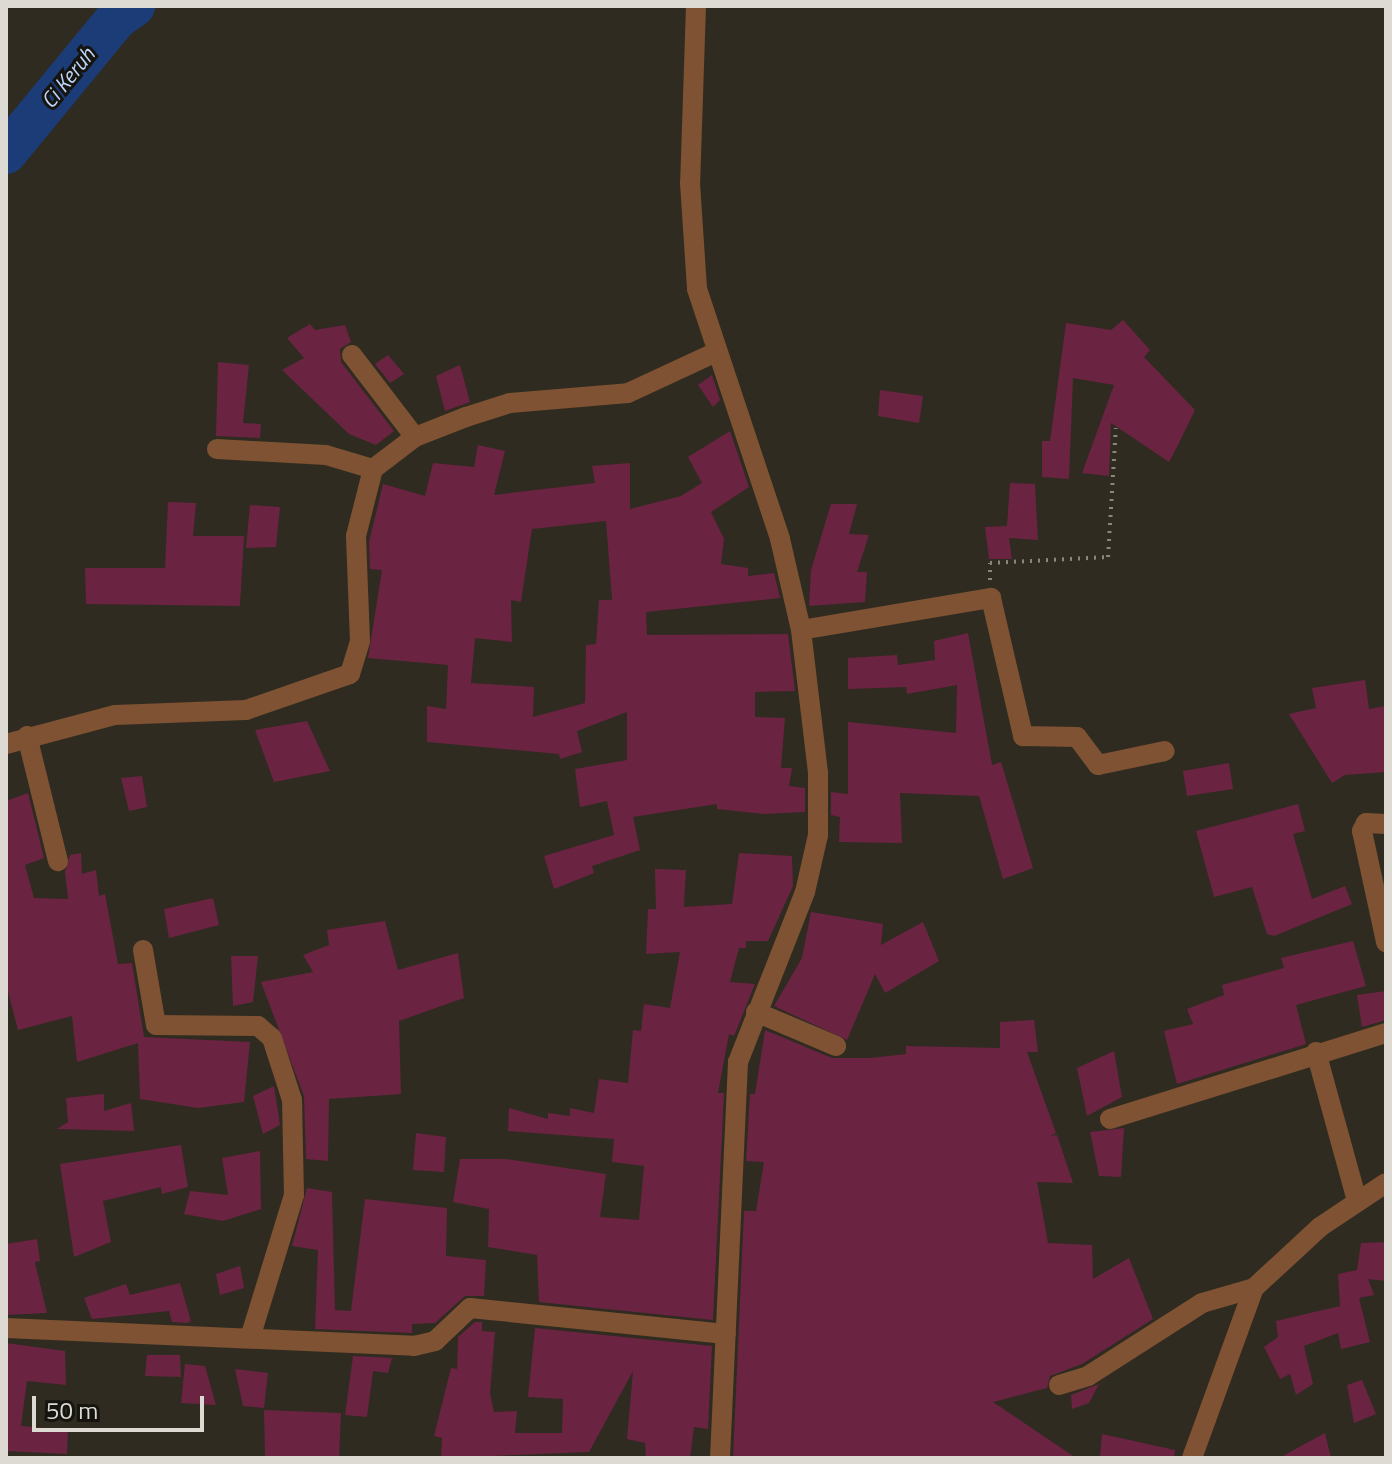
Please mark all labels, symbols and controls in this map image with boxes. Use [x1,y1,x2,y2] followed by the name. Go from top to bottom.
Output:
[36,42,100,114] water label: Ci Keruh
[36,1380,208,1430] scale bar
[46,1392,98,1428] text: 50 m

